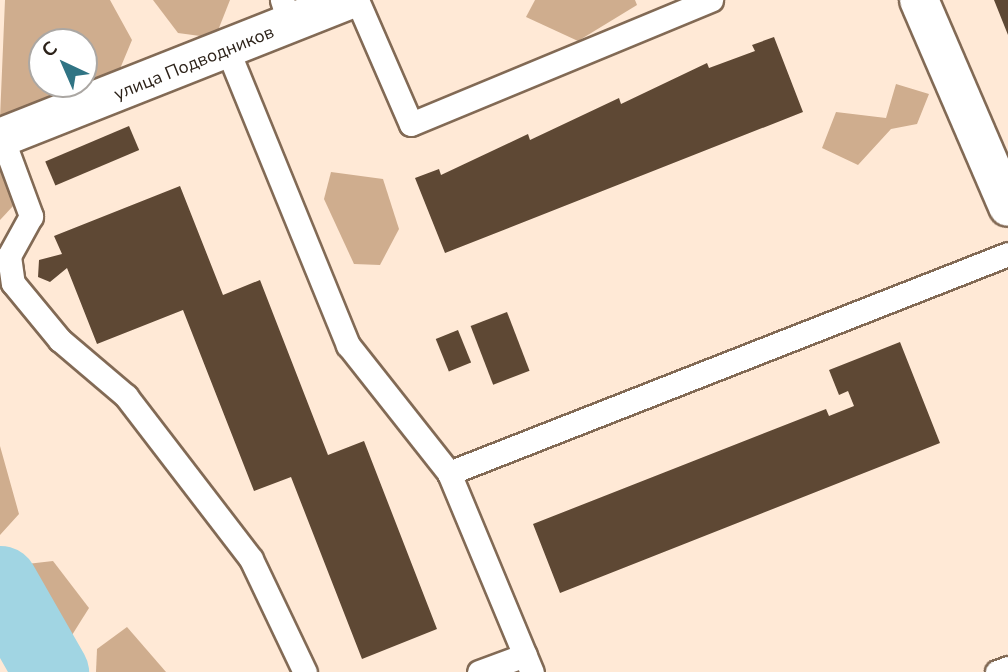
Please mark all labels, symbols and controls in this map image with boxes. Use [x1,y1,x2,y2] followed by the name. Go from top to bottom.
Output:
[111,21,277,105] street label: улица Подводников
[28,28,98,98] north arrow
[36,35,63,63] text: С

